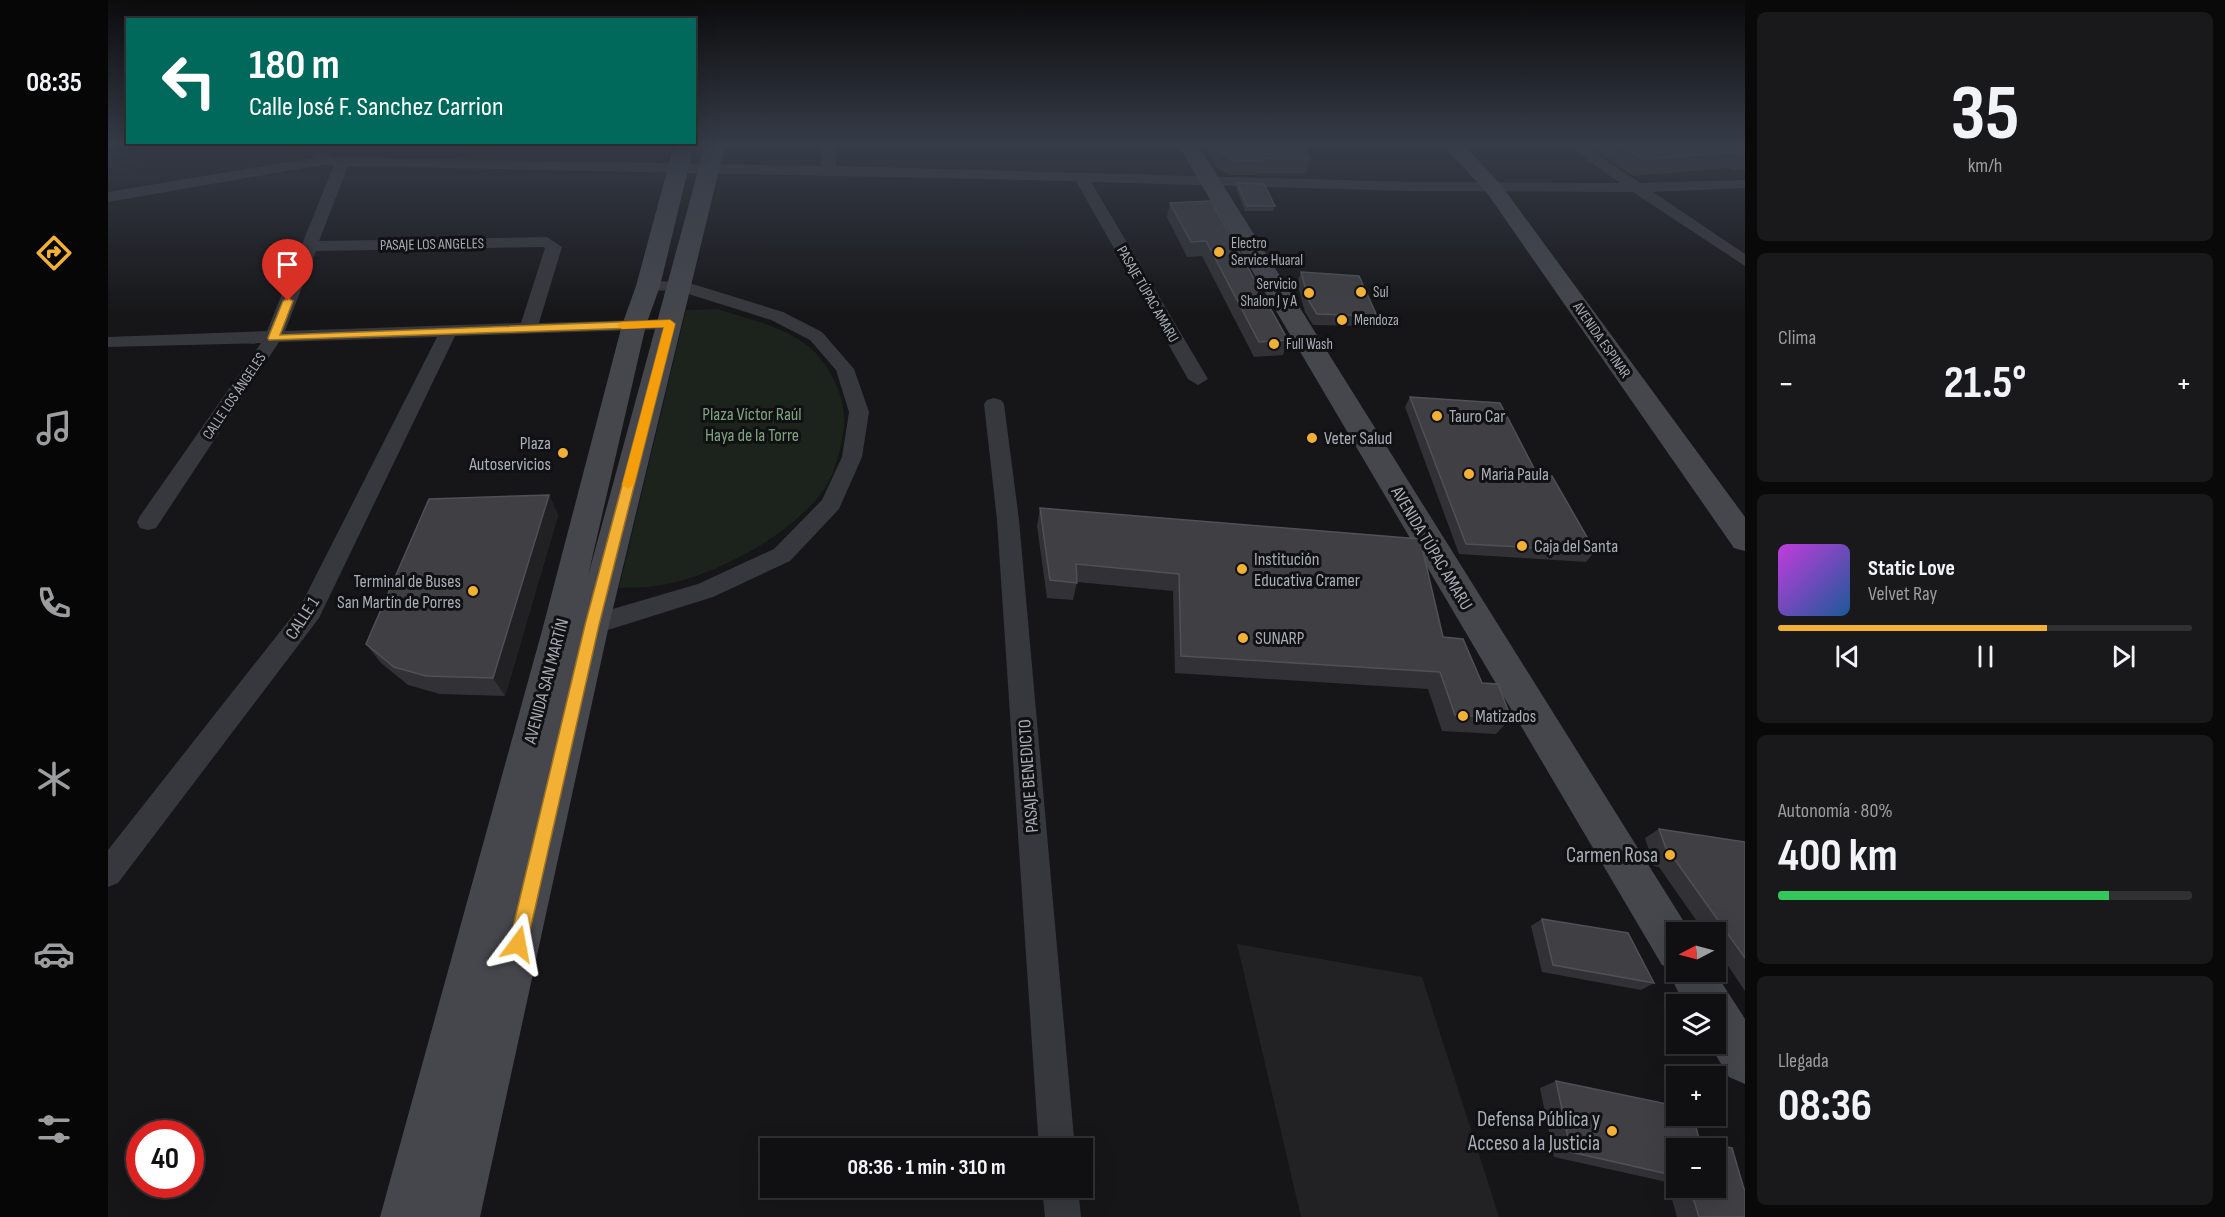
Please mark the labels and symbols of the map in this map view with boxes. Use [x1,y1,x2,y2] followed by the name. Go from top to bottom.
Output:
[380,234,484,255] street label: PASAJE LOS ANGELES
[1231,234,1303,270] place label: Electro Service Huaral
[262,239,313,301] pin
[1112,242,1183,346] street label: PASAJE TÚPAC AMARU
[1212,245,1226,259] marker: Electro Service Huaral
[1241,275,1298,311] place label: Servicio Shalon J y A
[1373,283,1388,302] place label: Sul
[1354,285,1368,299] marker: Sul
[1302,286,1316,300] marker: Servicio Shalon J y A
[1568,298,1635,382] street label: AVENIDA ESPINAR
[1354,311,1399,330] place label: Mendoza
[1335,313,1349,327] marker: Mendoza
[1286,335,1333,354] place label: Full Wash
[1267,337,1281,351] marker: Full Wash
[198,349,270,443] street label: CALLE LOS ÁNGELES
[702,404,802,446] park label: Plaza Víctor Raúl Haya de la Torre
[1449,406,1505,427] place label: Tauro Car
[1430,409,1444,423] marker: Tauro Car
[1324,428,1392,449] place label: Veter Salud
[1305,431,1319,445] marker: Veter Salud
[468,433,551,475] place label: Plaza Autoservicios
[556,446,570,460] marker: Plaza Autoservicios
[1481,464,1549,485] place label: Maria Paula
[1462,467,1476,481] marker: Maria Paula
[1386,482,1477,614] street label: AVENIDA TÚPAC AMARU
[1534,536,1618,557] place label: Caja del Santa
[1515,539,1529,553] marker: Caja del Santa
[1254,549,1360,591] place label: Institución Educativa Cramer
[1235,562,1249,576] marker: Institución Educativa Cramer
[337,571,461,613] place label: Terminal de Buses San Martín de Porres
[466,584,480,598] marker: Terminal de Buses San Martín de Porres
[281,593,324,643] street label: CALLE 1
[519,616,573,747] street label: AVENIDA SAN MARTÍN
[1255,628,1305,649] place label: SUNARP
[1236,631,1250,645] marker: SUNARP
[1475,706,1536,727] place label: Matizados
[1456,709,1470,723] marker: Matizados
[1014,719,1043,833] street label: PASAJE BENEDICTO
[1566,843,1658,868] place label: Carmen Rosa
[1663,848,1677,862] marker: Carmen Rosa
[486,912,550,976] position arrow
[1666,922,1726,982] north arrow
[1467,1107,1600,1156] place label: Defensa Pública y Acceso a la Justicia
[126,1120,204,1198] speed limit sign: 40
[1605,1124,1619,1138] marker: Defensa Pública y Acceso a la Justicia

